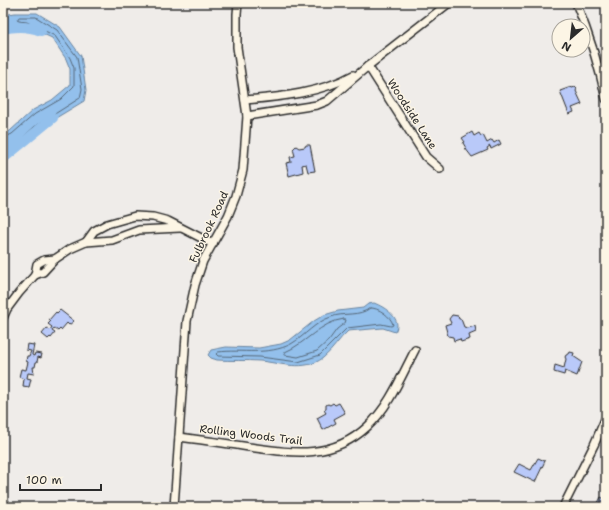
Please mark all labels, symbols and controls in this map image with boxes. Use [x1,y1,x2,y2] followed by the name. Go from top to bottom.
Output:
[551,18,591,58] north arrow
[559,38,574,55] text: N
[384,76,440,152] street label: Woodside Lane
[186,189,232,265] street label: Fulbrook Road
[199,421,304,449] street label: Rolling Woods Trail
[20,466,101,492] scale bar
[26,472,62,488] text: 100 m

